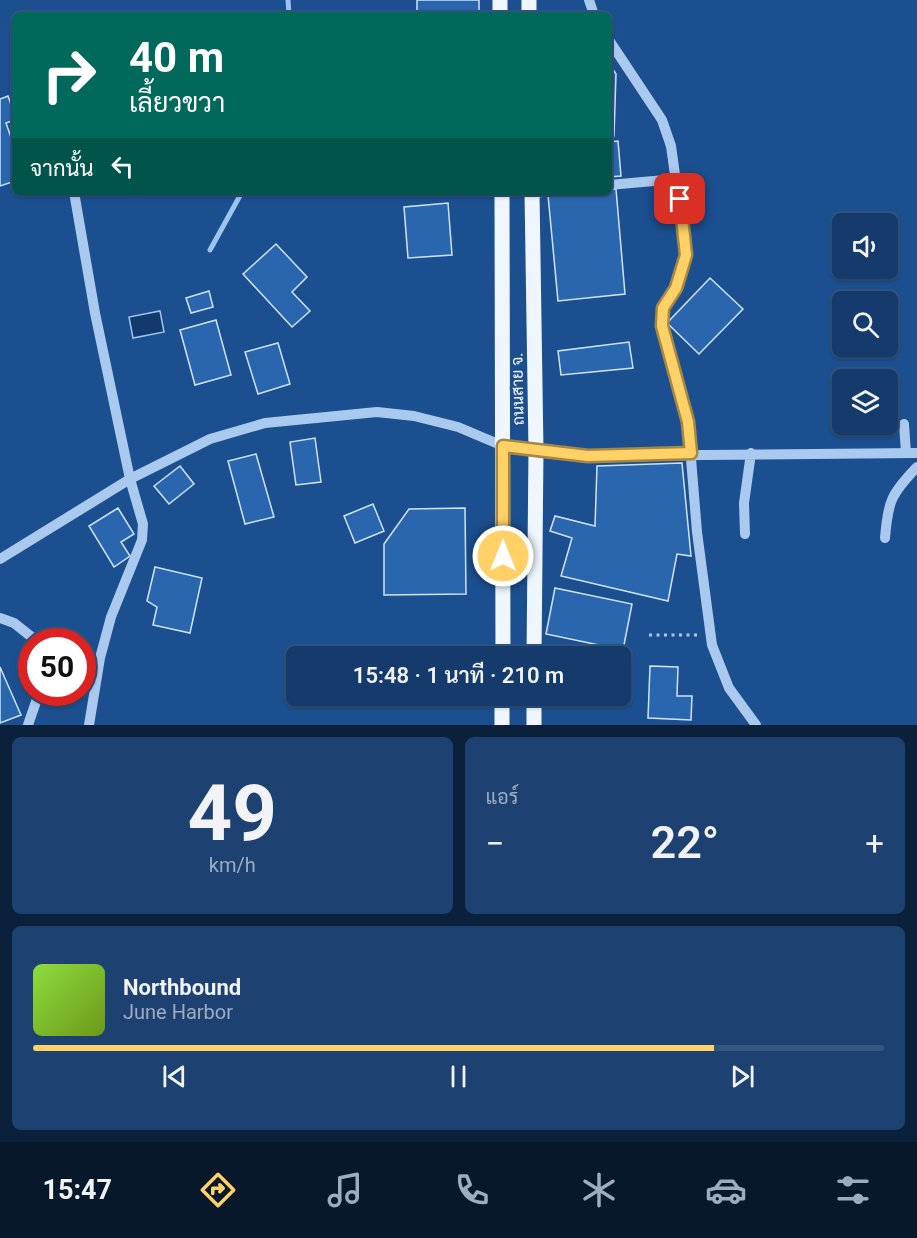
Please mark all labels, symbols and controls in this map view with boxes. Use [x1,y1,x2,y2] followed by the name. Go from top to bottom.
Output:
[129,33,224,82] text: 40 m
[30,36,108,114] icon: right
[129,87,225,119] text: เลี้ยวขวา
[106,150,139,183] icon: left
[30,156,94,181] text: จากนั้น
[654,173,705,224] pin
[663,182,696,215] icon: arrive
[832,213,898,435] map controls
[832,213,898,279] button: sound
[832,291,898,357] button: search
[507,352,528,426] street label: ถนนสาย จ.
[832,369,898,435] button: layers
[471,524,535,588] position arrow
[18,628,96,706] speed limit sign: 50
[353,663,564,688] text: 15:48 · 1 นาที · 210 m
[187,768,277,859] text: 49
[486,785,519,809] text: แอร์
[650,816,719,869] text: 22°
[486,824,504,863] text: −
[865,824,884,863] text: +
[209,853,256,877] text: km/h
[123,975,241,1000] text: Northbound
[123,1000,233,1024] text: June Harbor
[158,1060,191,1093] icon: previous
[442,1060,475,1093] icon: pause
[726,1060,759,1093] icon: next
[197,1169,239,1211] icon: directions
[324,1169,366,1211] icon: music
[451,1169,493,1211] icon: phone
[578,1169,620,1211] icon: climate
[705,1169,747,1211] icon: car
[832,1169,874,1211] icon: filters
[43,1174,112,1206] text: 15:47

